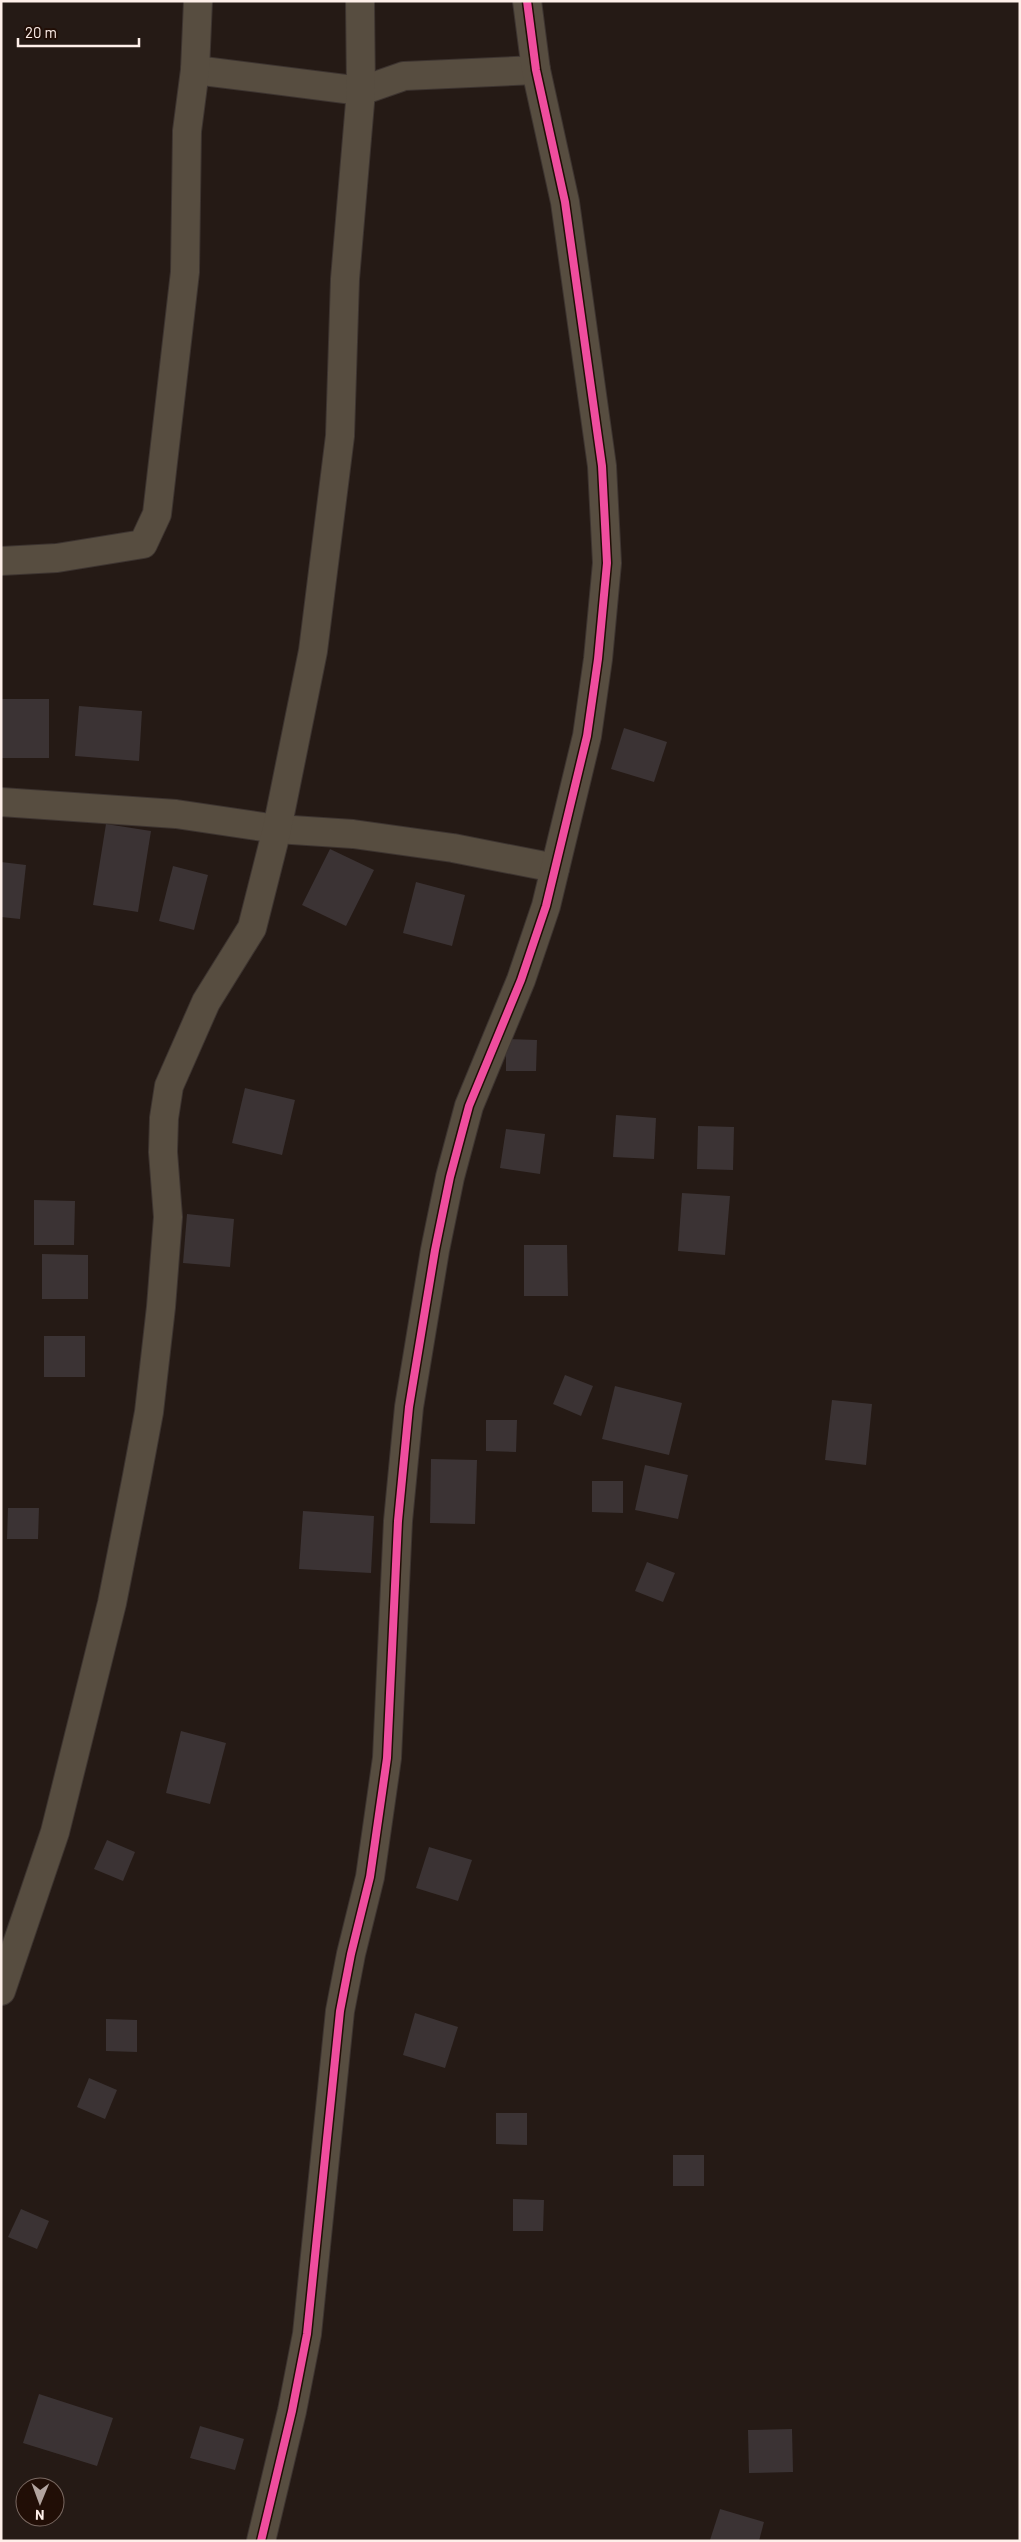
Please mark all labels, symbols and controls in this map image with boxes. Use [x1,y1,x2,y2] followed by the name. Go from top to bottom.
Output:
[18,15,139,47] scale bar
[25,23,57,41] text: 20 m
[15,2477,65,2527] north arrow
[35,2507,45,2524] text: N

